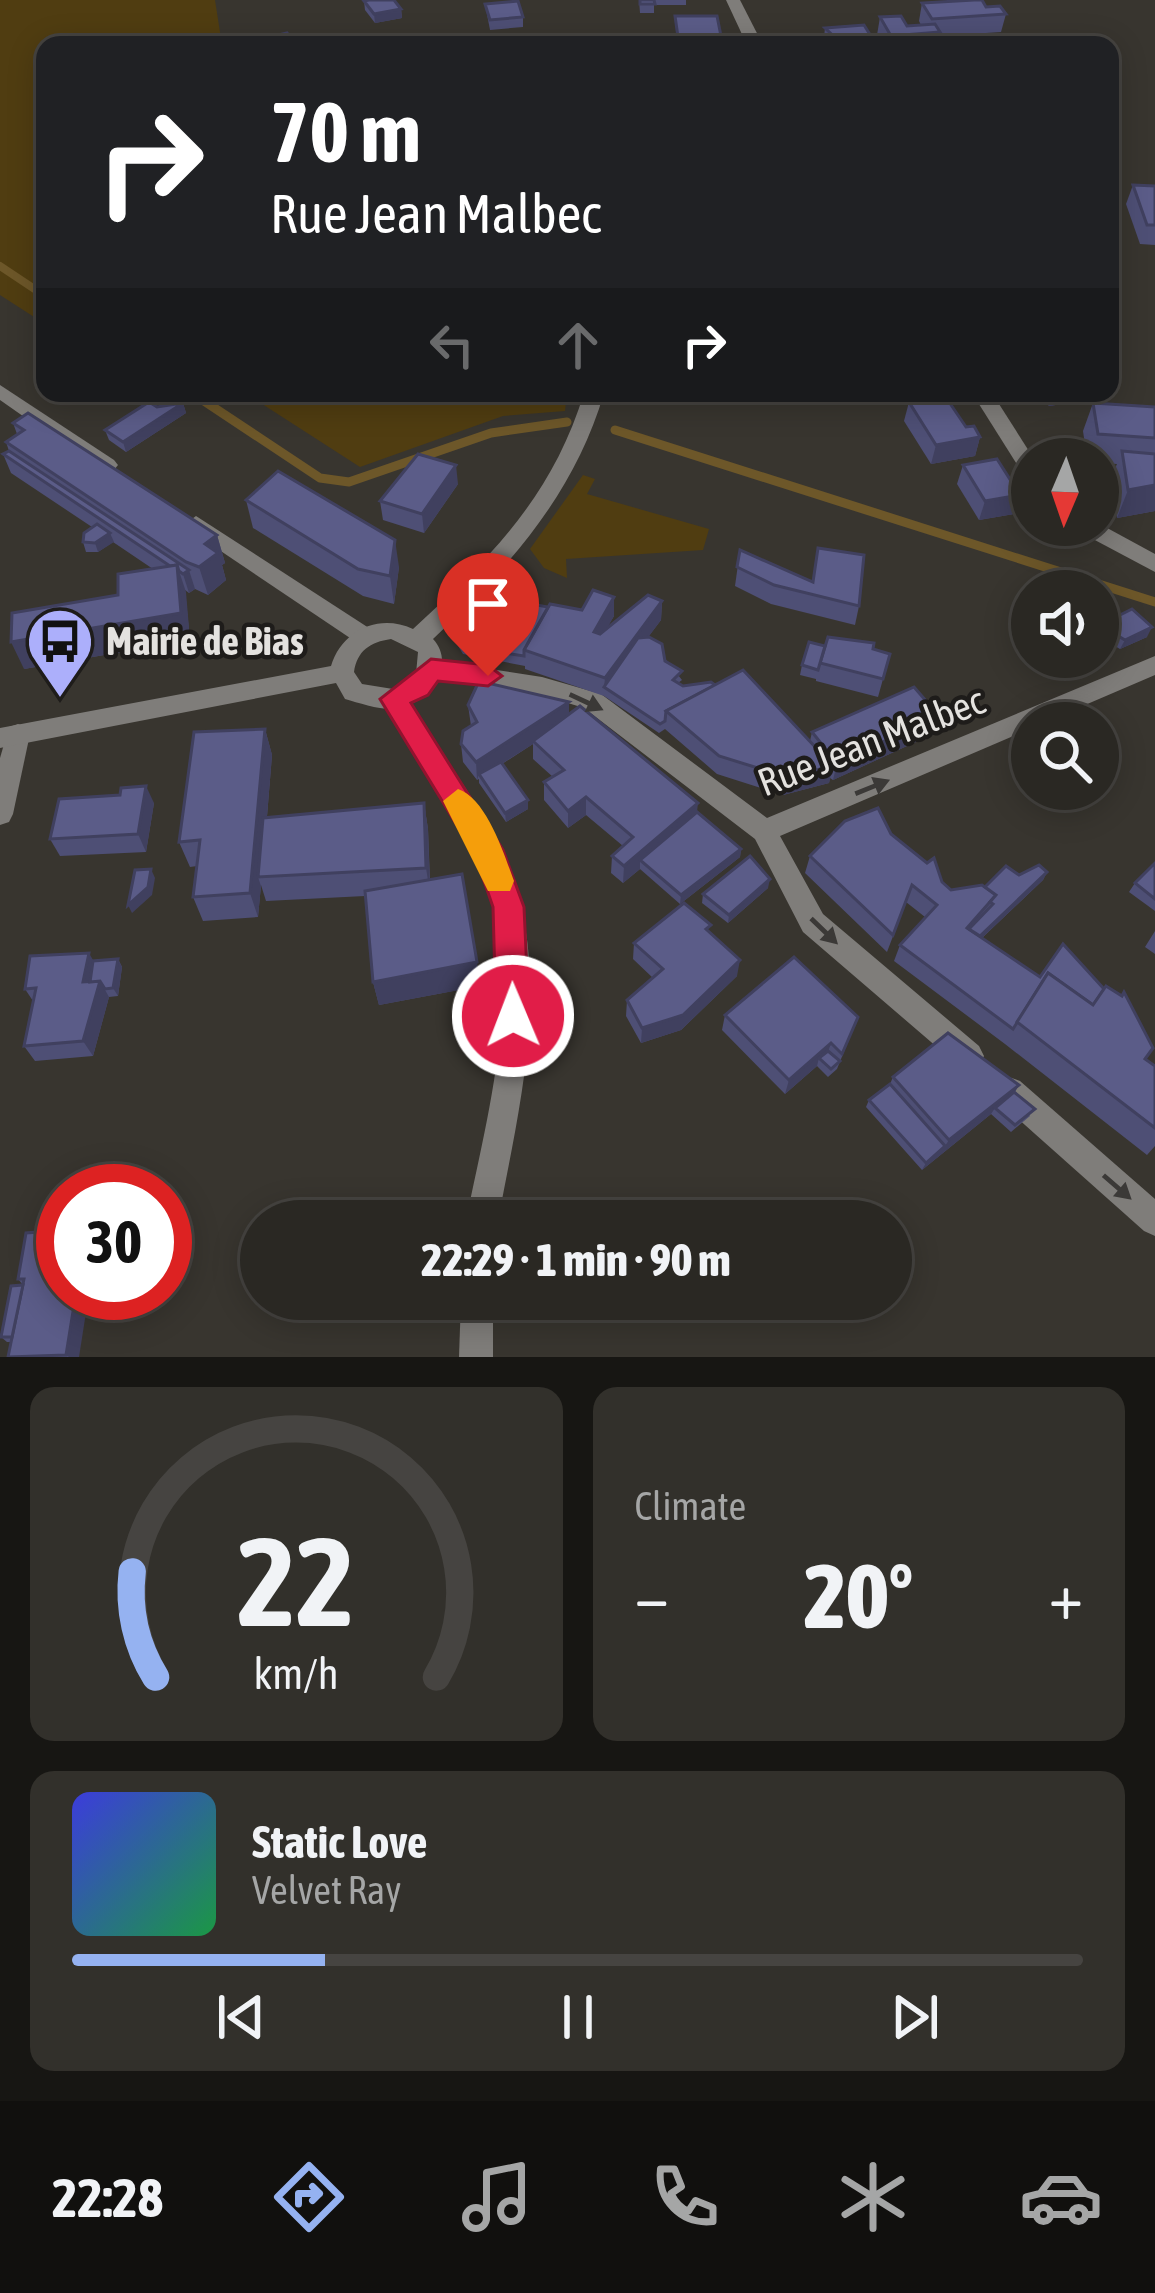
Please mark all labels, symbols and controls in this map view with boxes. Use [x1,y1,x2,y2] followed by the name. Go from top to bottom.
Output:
[72,84,228,240] icon: right
[270,84,421,180] text: 70 m
[270,183,601,244] text: Rue Jean Malbec
[419,312,485,378] icon: left
[545,312,611,378] icon: ahead
[671,312,737,378] icon: right
[1011,438,1119,546] north arrow
[1011,438,1119,810] map controls
[437,553,539,676] pin
[1011,570,1119,678] button: sound
[455,571,521,637] icon: arrive
[25,606,95,700] bus stop icon: Mairie de Bias
[106,619,304,663] place label: Mairie de Bias
[752,677,991,804] street label: Rue Jean Malbec
[569,693,604,713] one-way arrow
[1011,702,1119,810] button: search
[855,777,891,796] one-way arrow
[809,916,838,944] one-way arrow
[450,953,576,1079] position arrow
[36,1164,192,1320] speed limit sign: 30
[1103,1173,1132,1200] one-way arrow
[421,1234,731,1286] text: 22:29 · 1 min · 90 m
[635,1484,746,1528] text: Climate
[238,1509,355,1652] text: 22
[804,1544,913,1647] text: 20°
[635,1557,669,1633] text: −
[1049,1557,1083,1633] text: +
[254,1649,339,1698] text: km/h
[252,1816,428,1868] text: Static Love
[252,1868,401,1912] text: Velvet Ray
[208,1984,274,2050] icon: previous
[545,1984,611,2050] icon: pause
[882,1984,948,2050] icon: next
[267,2155,351,2239] icon: directions
[455,2155,539,2239] icon: music
[643,2155,727,2239] icon: phone
[831,2155,915,2239] icon: climate
[1019,2155,1103,2239] icon: car
[52,2167,163,2228] text: 22:28

